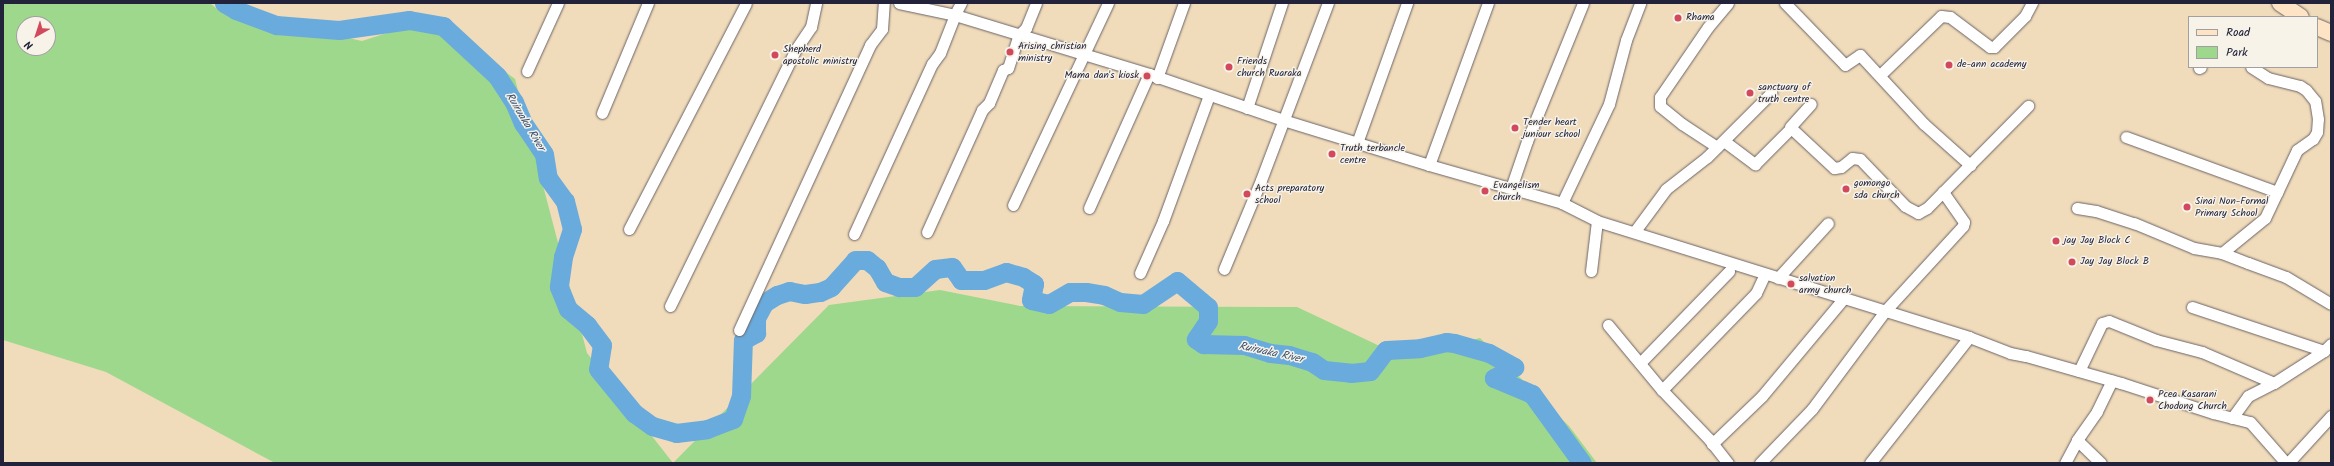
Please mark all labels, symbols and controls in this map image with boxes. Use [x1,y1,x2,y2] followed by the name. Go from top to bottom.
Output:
[1686,12,1715,24] place label: Rhama
[1673,13,1683,23] marker: Rhama
[16,16,56,56] north arrow
[2188,16,2318,68] legend
[2226,23,2250,42] text: Road
[21,35,37,54] text: N
[1018,40,1087,64] place label: Arising christian ministry
[783,43,857,66] place label: Shepherd apostolic ministry
[2226,43,2248,62] text: Park
[1005,47,1015,57] marker: Arising christian ministry
[770,50,780,60] marker: Shepherd apostolic ministry
[1237,55,1301,78] place label: Friends church Ruaraka
[1957,59,2026,71] place label: de-ann academy
[1944,60,1954,70] marker: de-ann academy
[1224,62,1234,72] marker: Friends church Ruaraka
[1064,70,1139,82] place label: Mama dan's kiosk
[1142,71,1152,81] marker: Mama dan's kiosk
[1758,81,1810,104] place label: sanctuary of truth centre
[1745,88,1755,98] marker: sanctuary of truth centre
[502,91,548,153] water label: Ruiruaka River
[1523,116,1580,140] place label: Tender heart juniour school
[1510,123,1520,133] marker: Tender heart juniour school
[1340,142,1405,166] place label: Truth terbancle centre
[1327,149,1337,159] marker: Truth terbancle centre
[1854,177,1900,200] place label: gomongo sda church
[1493,179,1539,202] place label: Evangelism church
[1255,182,1324,206] place label: Acts preparatory school
[1841,184,1851,194] marker: gomongo sda church
[1480,186,1490,196] marker: Evangelism church
[1242,189,1252,199] marker: Acts preparatory school
[2195,195,2268,218] place label: Sinai Non-Formal Primary School
[2182,202,2192,212] marker: Sinai Non-Formal Primary School
[2064,235,2130,247] place label: jay Jay Block C
[2051,236,2061,246] marker: jay Jay Block C
[2080,256,2149,268] place label: Jay Jay Block B
[2067,257,2077,267] marker: Jay Jay Block B
[1799,272,1851,296] place label: salvation army church
[1786,279,1796,289] marker: salvation army church
[1238,340,1304,366] water label: Ruiruaka River
[2158,388,2227,412] place label: Pcea Kasarani Chodong Church
[2145,395,2155,405] marker: Pcea Kasarani Chodong Church

